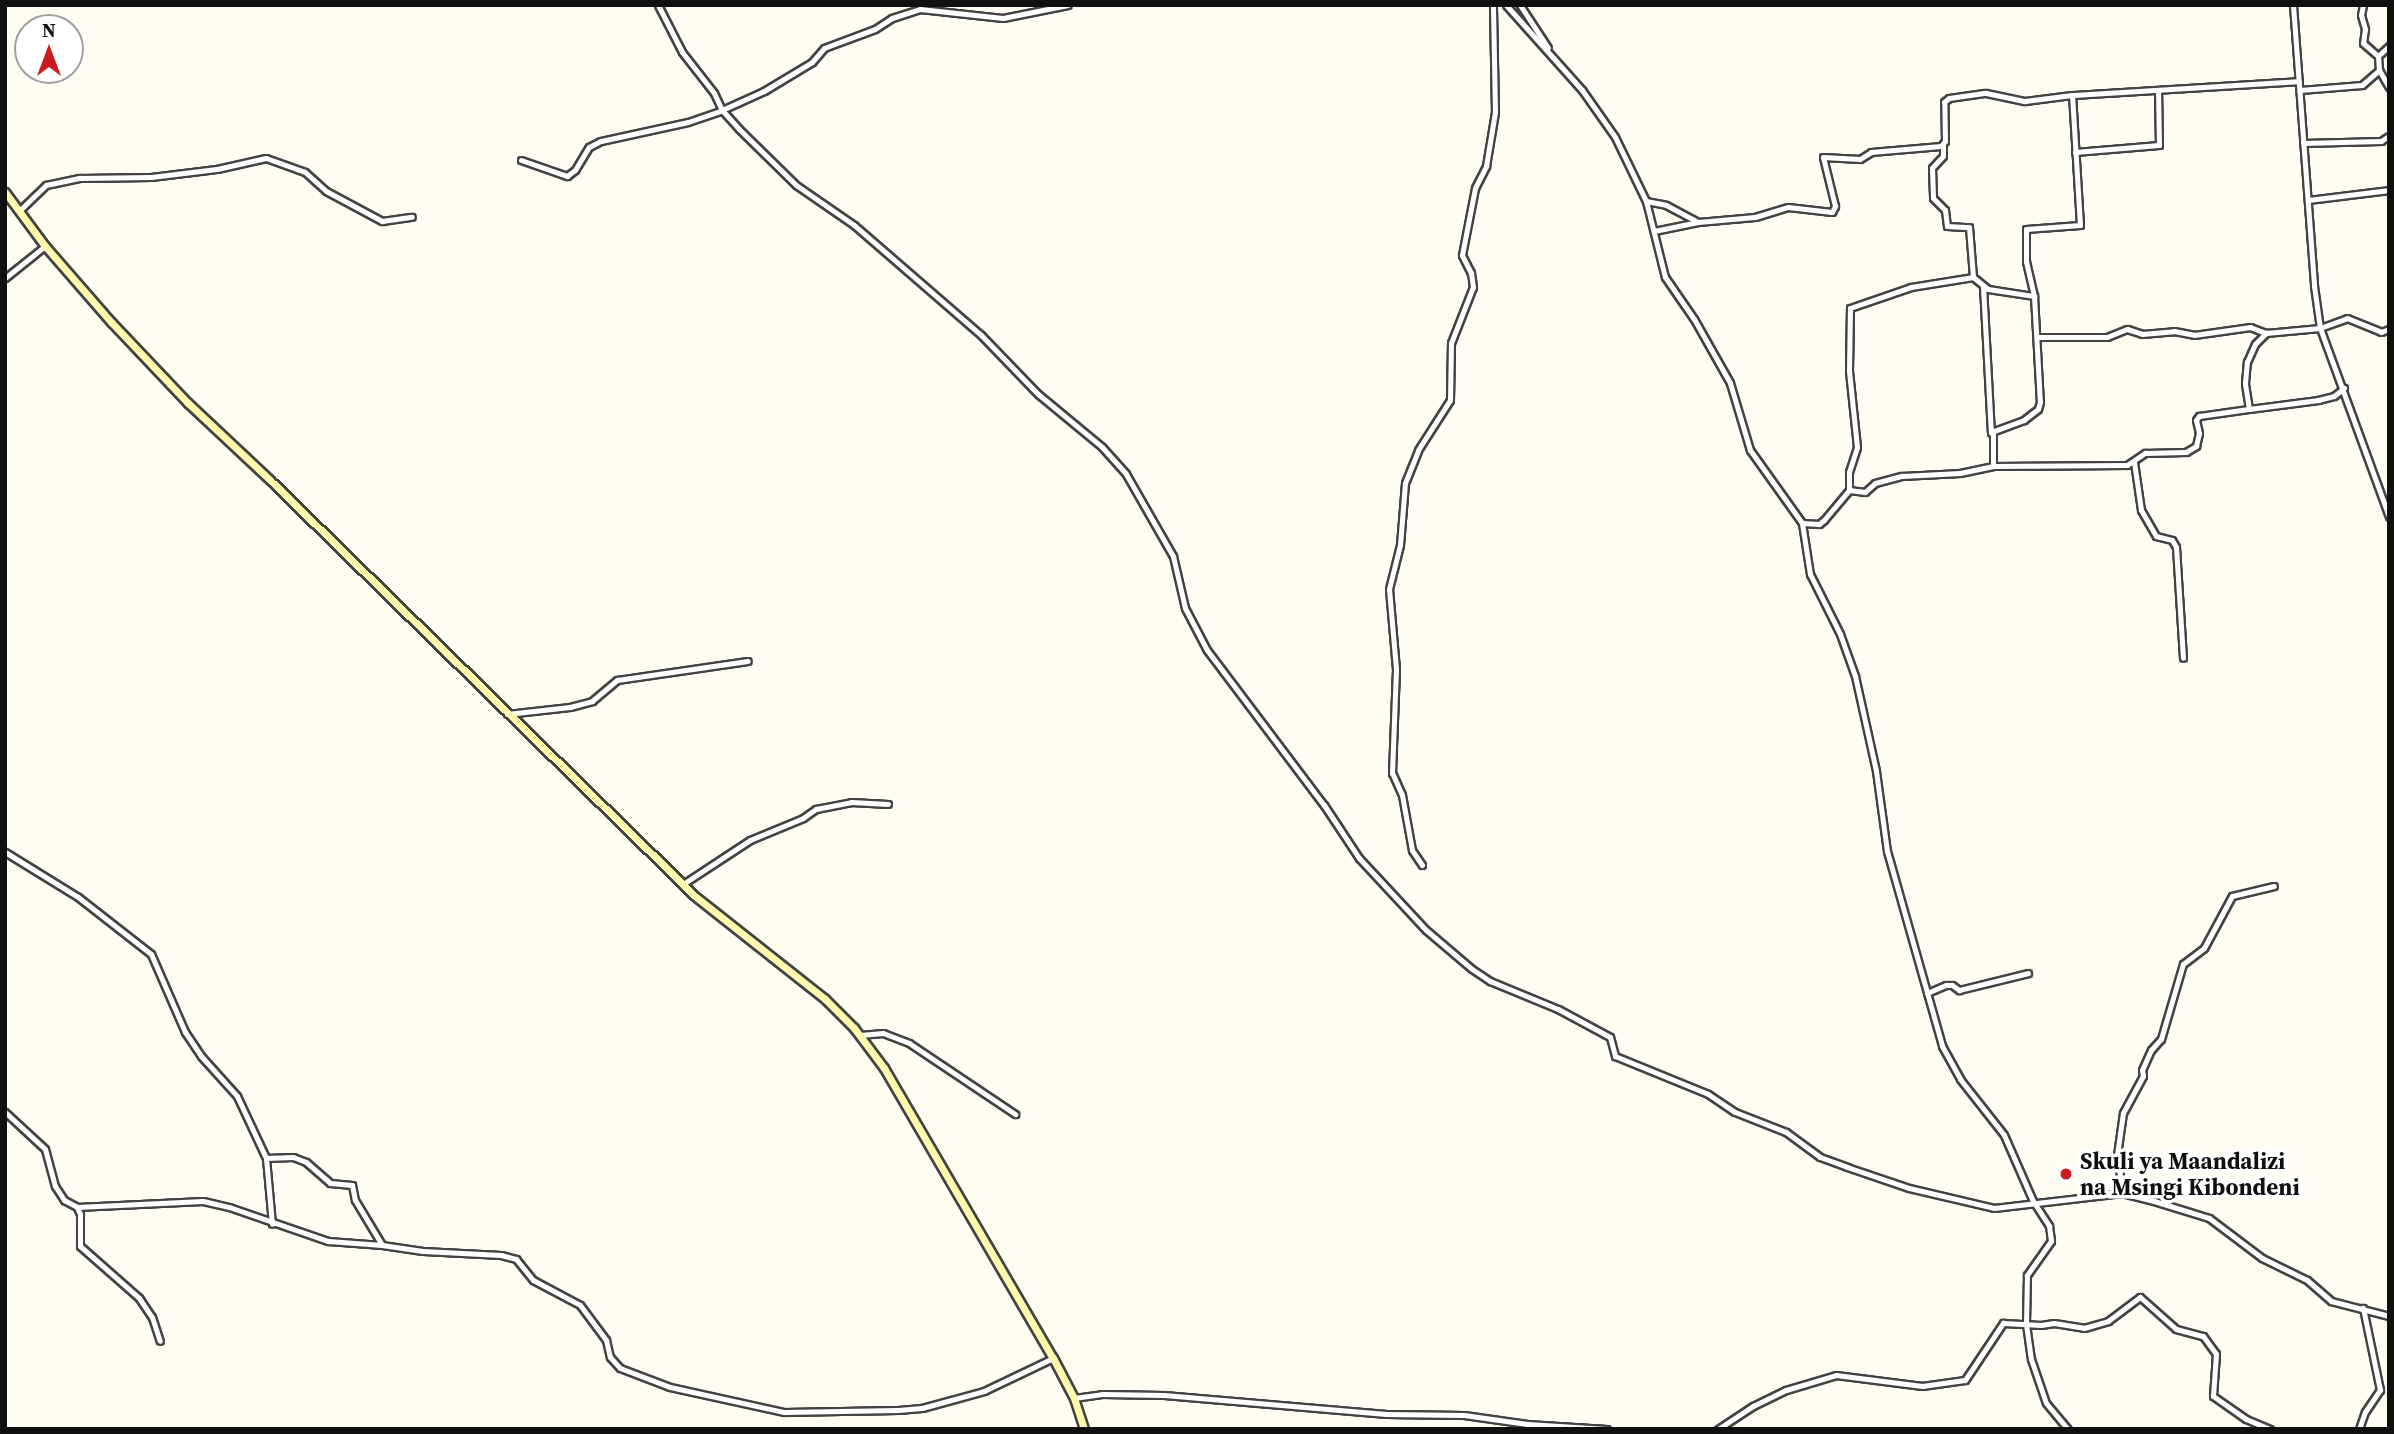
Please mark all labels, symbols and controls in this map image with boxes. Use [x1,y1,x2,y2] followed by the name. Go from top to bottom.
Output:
[14,14,84,84] north arrow
[42,17,56,43] text: N
[2080,1147,2300,1201] place label: Skuli ya Maandalizi na Msingi Kibondeni
[2058,1166,2074,1182] marker: Skuli ya Maandalizi na Msingi Kibondeni

